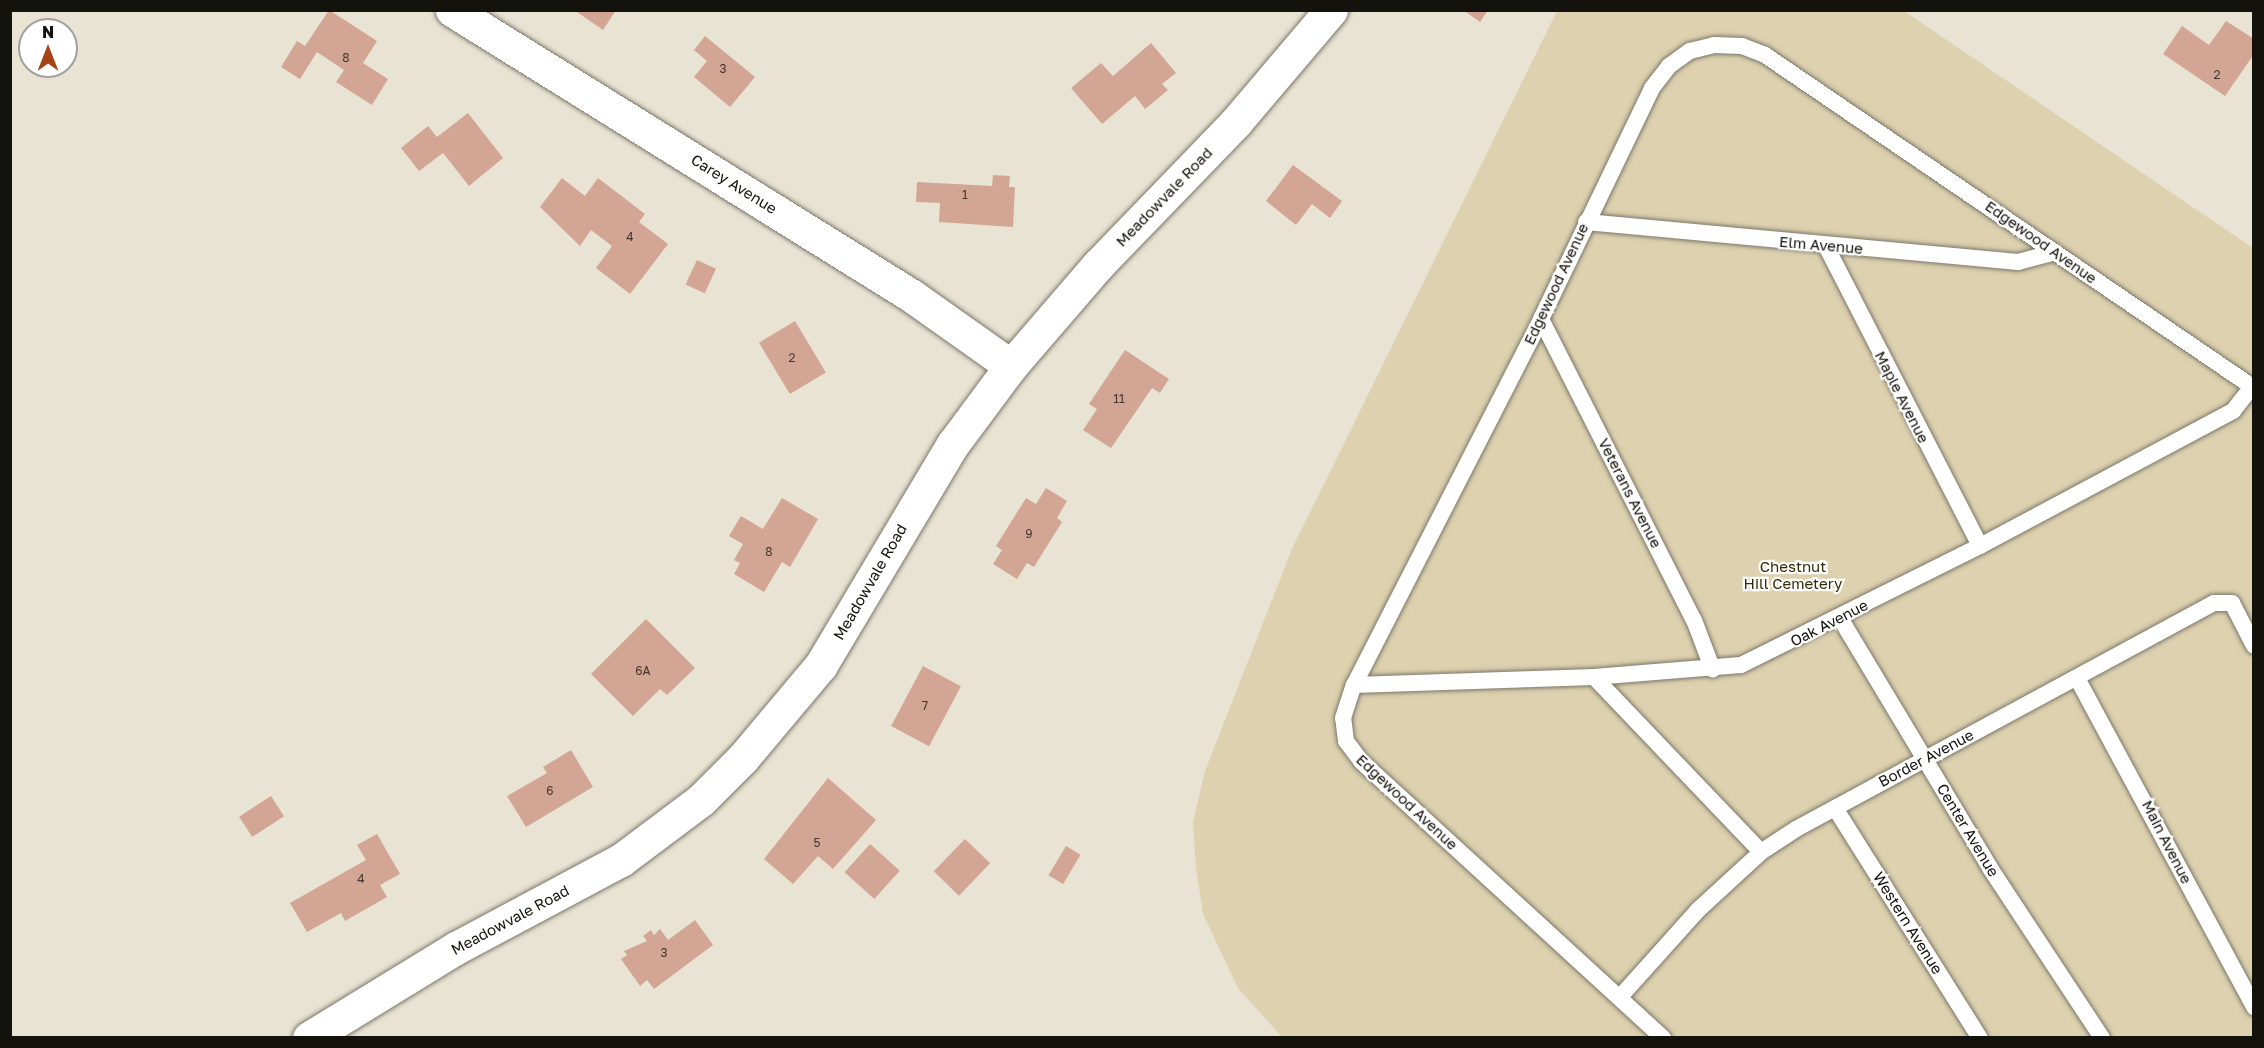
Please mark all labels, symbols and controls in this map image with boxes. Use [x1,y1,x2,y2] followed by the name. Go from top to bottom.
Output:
[18,18,78,78] north arrow
[42,22,54,42] text: N
[342,51,350,65] house number: 8
[719,62,727,76] house number: 3
[2214,68,2220,82] house number: 2
[1112,144,1216,250] street label: Meadowvale Road
[688,150,780,218] street label: Carey Avenue
[962,188,968,202] house number: 1
[1982,197,2100,287] street label: Edgewood Avenue
[1520,220,1592,348] street label: Edgewood Avenue
[626,230,634,244] house number: 4
[1778,232,1864,258] street label: Elm Avenue
[1871,348,1933,446] street label: Maple Avenue
[789,351,795,365] house number: 2
[1113,392,1125,406] house number: 11
[1595,435,1665,551] street label: Veterans Avenue
[829,521,911,643] street label: Meadowvale Road
[1025,527,1033,541] house number: 9
[765,545,773,559] house number: 8
[1743,557,1843,592] park label: Chestnut Hill Cemetery
[1787,596,1871,650] street label: Oak Avenue
[635,664,651,678] house number: 6A
[922,699,928,713] house number: 7
[1875,725,1977,791] street label: Border Avenue
[1353,750,1461,854] street label: Edgewood Avenue
[1933,780,2003,880] street label: Center Avenue
[546,784,554,798] house number: 6
[2138,797,2196,887] street label: Main Avenue
[814,836,820,850] house number: 5
[1869,869,1947,977] street label: Western Avenue
[357,872,365,886] house number: 4
[448,881,572,959] street label: Meadowvale Road
[660,946,668,960] house number: 3

